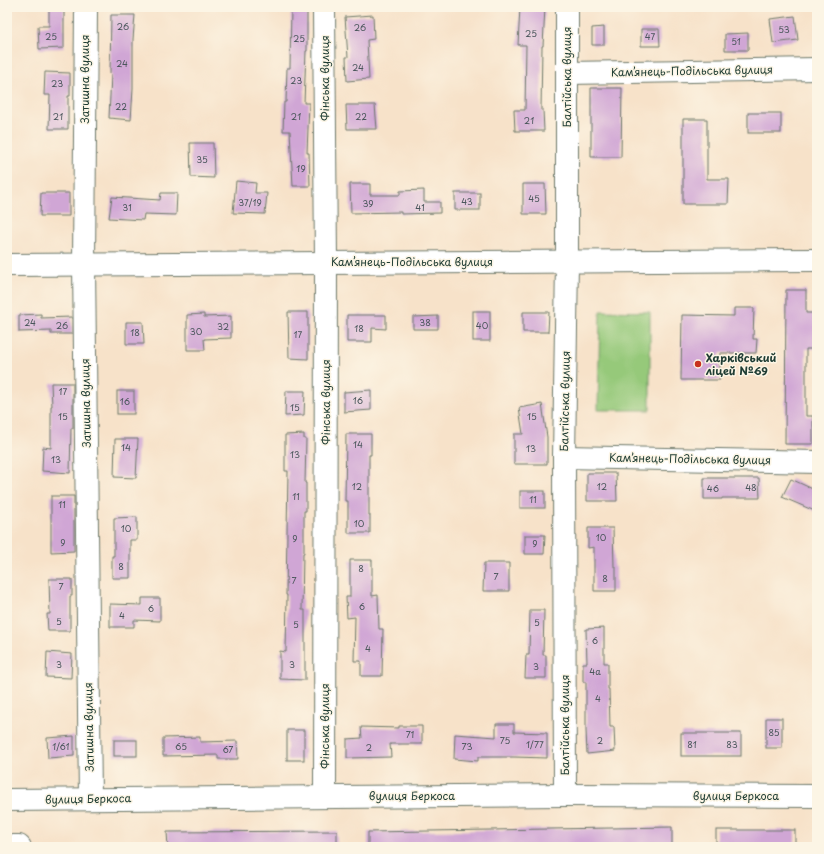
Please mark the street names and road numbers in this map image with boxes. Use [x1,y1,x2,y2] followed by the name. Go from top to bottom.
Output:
[558,27,575,127] street label: Балтійська вулиця
[76,34,93,124] street label: Затишна вулиця
[316,35,333,121] street label: Фінська вулиця
[611,61,773,80] street label: Кам’янець-Подільська вулиця
[331,253,493,270] street label: Кам’янець-Подільська вулиця
[555,350,574,451] street label: Балтійська вулиця
[76,358,95,448] street label: Затишна вулиця
[317,359,334,445] street label: Фінська вулиця
[609,449,771,468] street label: Кам’янець-Подільська вулиця
[556,675,573,775] street label: Балтійська вулиця
[79,682,98,772] street label: Затишна вулиця
[316,683,333,769] street label: Фінська вулиця
[369,787,455,804] street label: вулиця Беркоса
[693,787,779,804] street label: вулиця Беркоса
[45,789,131,808] street label: вулиця Беркоса

